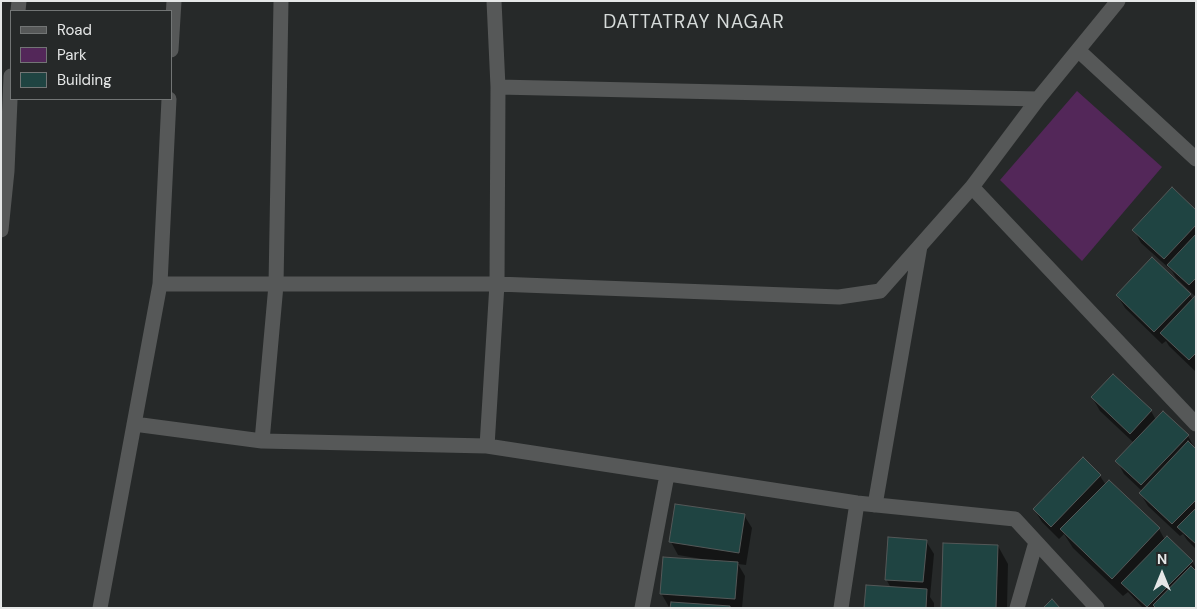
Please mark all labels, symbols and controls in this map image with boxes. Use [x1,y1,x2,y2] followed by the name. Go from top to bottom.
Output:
[10,10,172,100] legend
[601,12,787,34] district label: DATTATRAY NAGAR
[57,20,92,40] text: Road
[57,45,87,65] text: Park
[57,70,112,90] text: Building
[1137,549,1187,599] north arrow
[1157,550,1167,568] text: N

